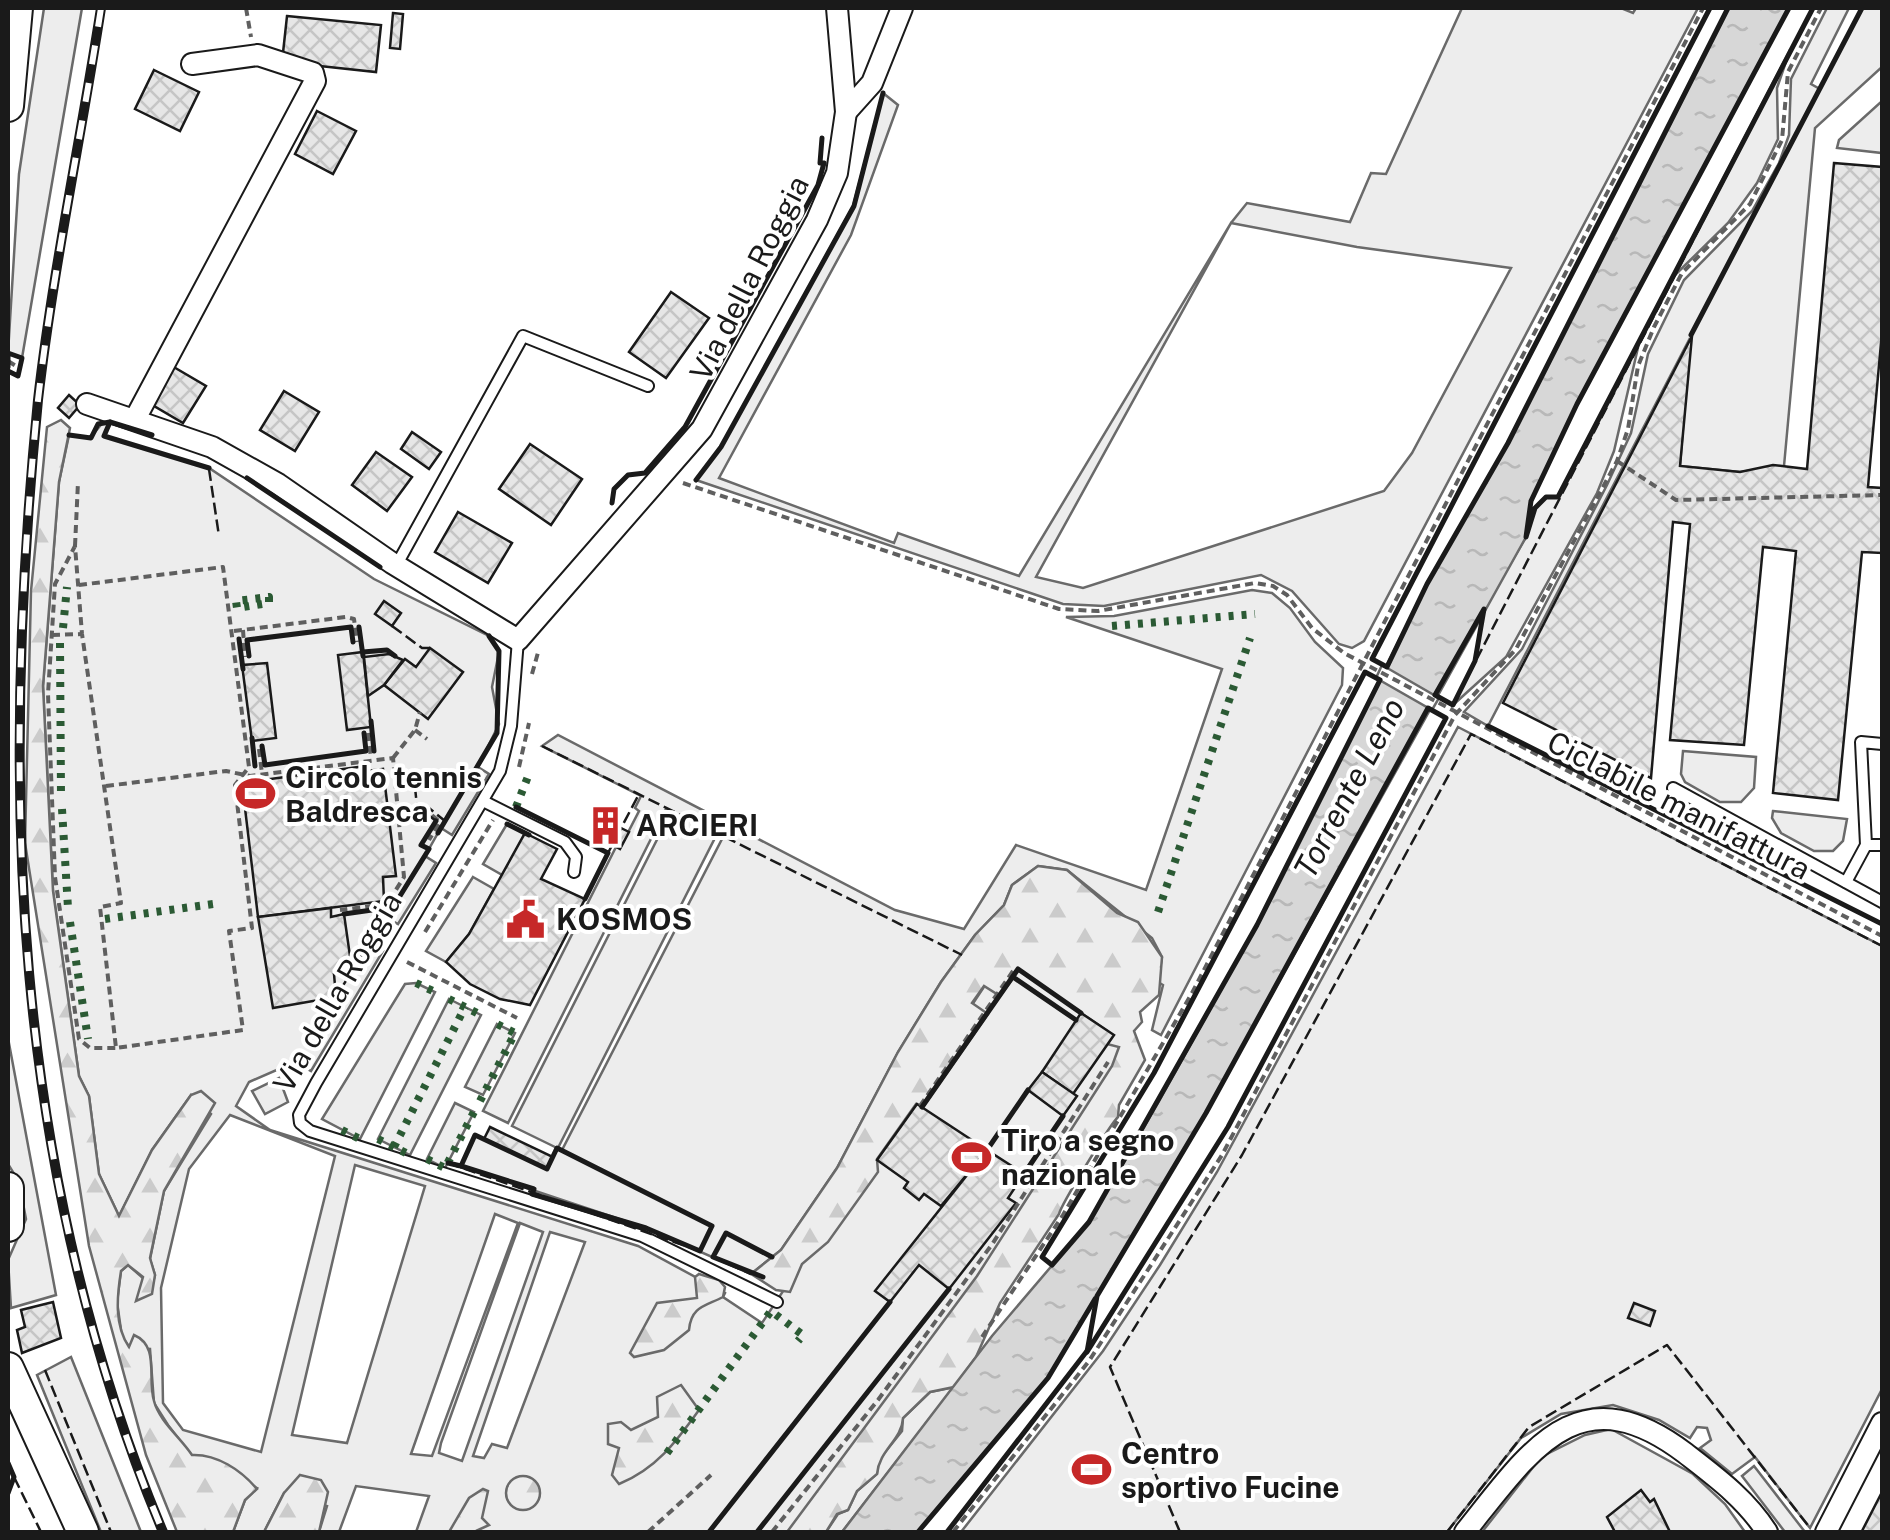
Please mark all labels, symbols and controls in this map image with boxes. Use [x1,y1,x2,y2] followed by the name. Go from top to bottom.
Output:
[682,170,816,386] street label: Via della Roggia
[1286,692,1412,884] water label: Torrente Leno
[1542,723,1816,887] street label: Ciclabile manifattura
[285,759,482,829] place label: Circolo tennis Baldresca
[234,773,276,815] sports icon: Circolo tennis Baldresca
[585,804,627,846] building icon: ARCIERI
[636,807,758,843] place label: ARCIERI
[265,886,409,1098] street label: Via della Roggia
[505,898,547,940] public building icon: KOSMOS
[556,901,692,937] place label: KOSMOS
[1001,1122,1174,1192] place label: Tiro a segno nazionale
[950,1136,992,1178] sports icon: Tiro a segno nazionale
[1121,1435,1340,1505] place label: Centro sportivo Fucine
[1070,1449,1112,1491] sports icon: Centro sportivo Fucine

